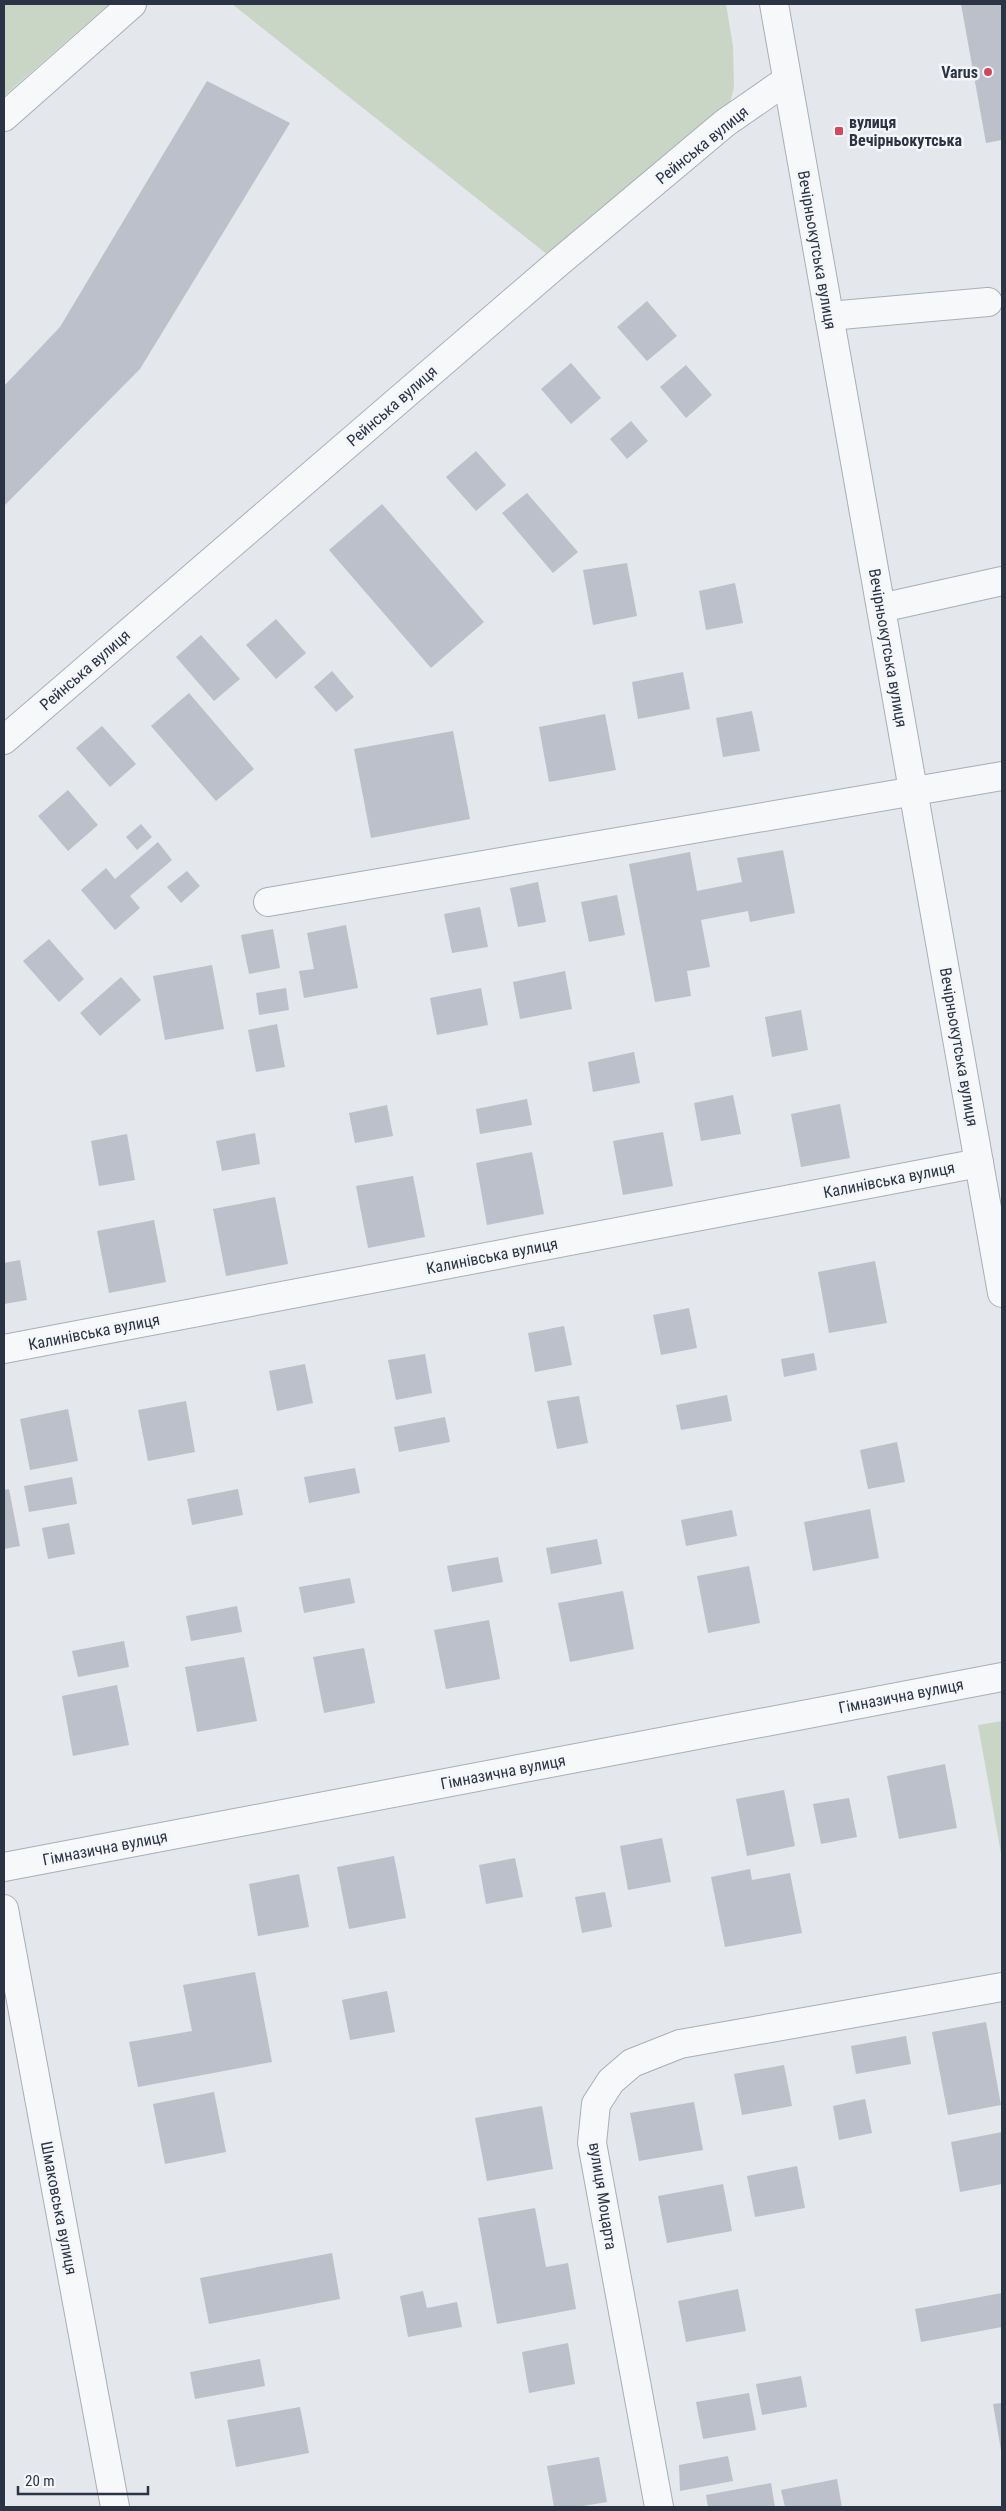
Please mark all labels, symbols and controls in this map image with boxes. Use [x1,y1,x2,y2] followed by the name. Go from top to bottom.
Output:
[941,63,978,82] place label: Varus
[982,66,994,78] marker: Varus
[652,102,752,188] street label: Рейнська вулиця
[849,113,963,150] place label: вулиця Вечірньокутська
[833,125,845,137] marker: вулиця Вечірньокутська
[794,169,840,331] street label: Вечірньокутська вулиця
[343,362,441,450] street label: Рейнська вулиця
[865,567,911,729] street label: Вечірньокутська вулиця
[36,626,134,714] street label: Рейнська вулиця
[936,966,982,1128] street label: Вечірньокутська вулиця
[822,1158,956,1202] street label: Калинівська вулиця
[425,1234,559,1278] street label: Калинівська вулиця
[27,1310,161,1354] street label: Калинівська вулиця
[837,1675,965,1717] street label: Гімназична вулиця
[439,1751,567,1793] street label: Гімназична вулиця
[41,1827,169,1869] street label: Гімназична вулиця
[37,2140,81,2276] street label: Шмаковська вулиця
[585,2141,621,2251] street label: вулиця Моцарта
[18,2464,148,2496] scale bar
[25,2472,55,2490] text: 20 m

